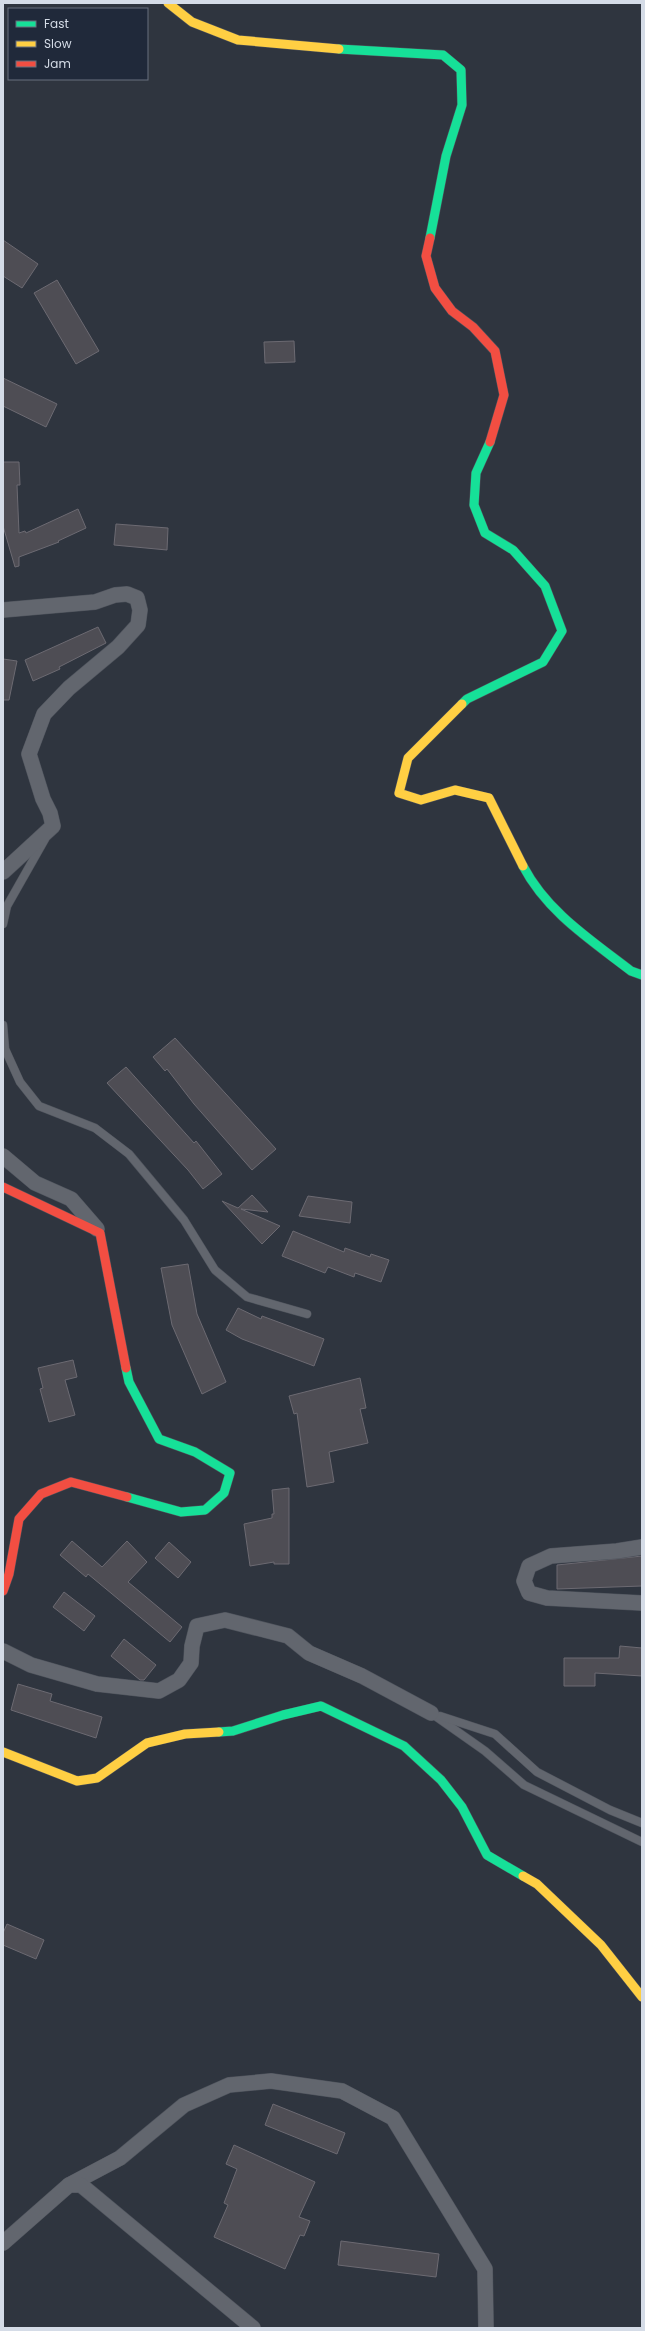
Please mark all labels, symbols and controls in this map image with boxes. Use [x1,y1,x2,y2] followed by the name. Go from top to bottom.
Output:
[8,8,148,80] legend
[44,15,69,32] text: Fast
[44,35,72,52] text: Slow
[44,55,71,72] text: Jam

